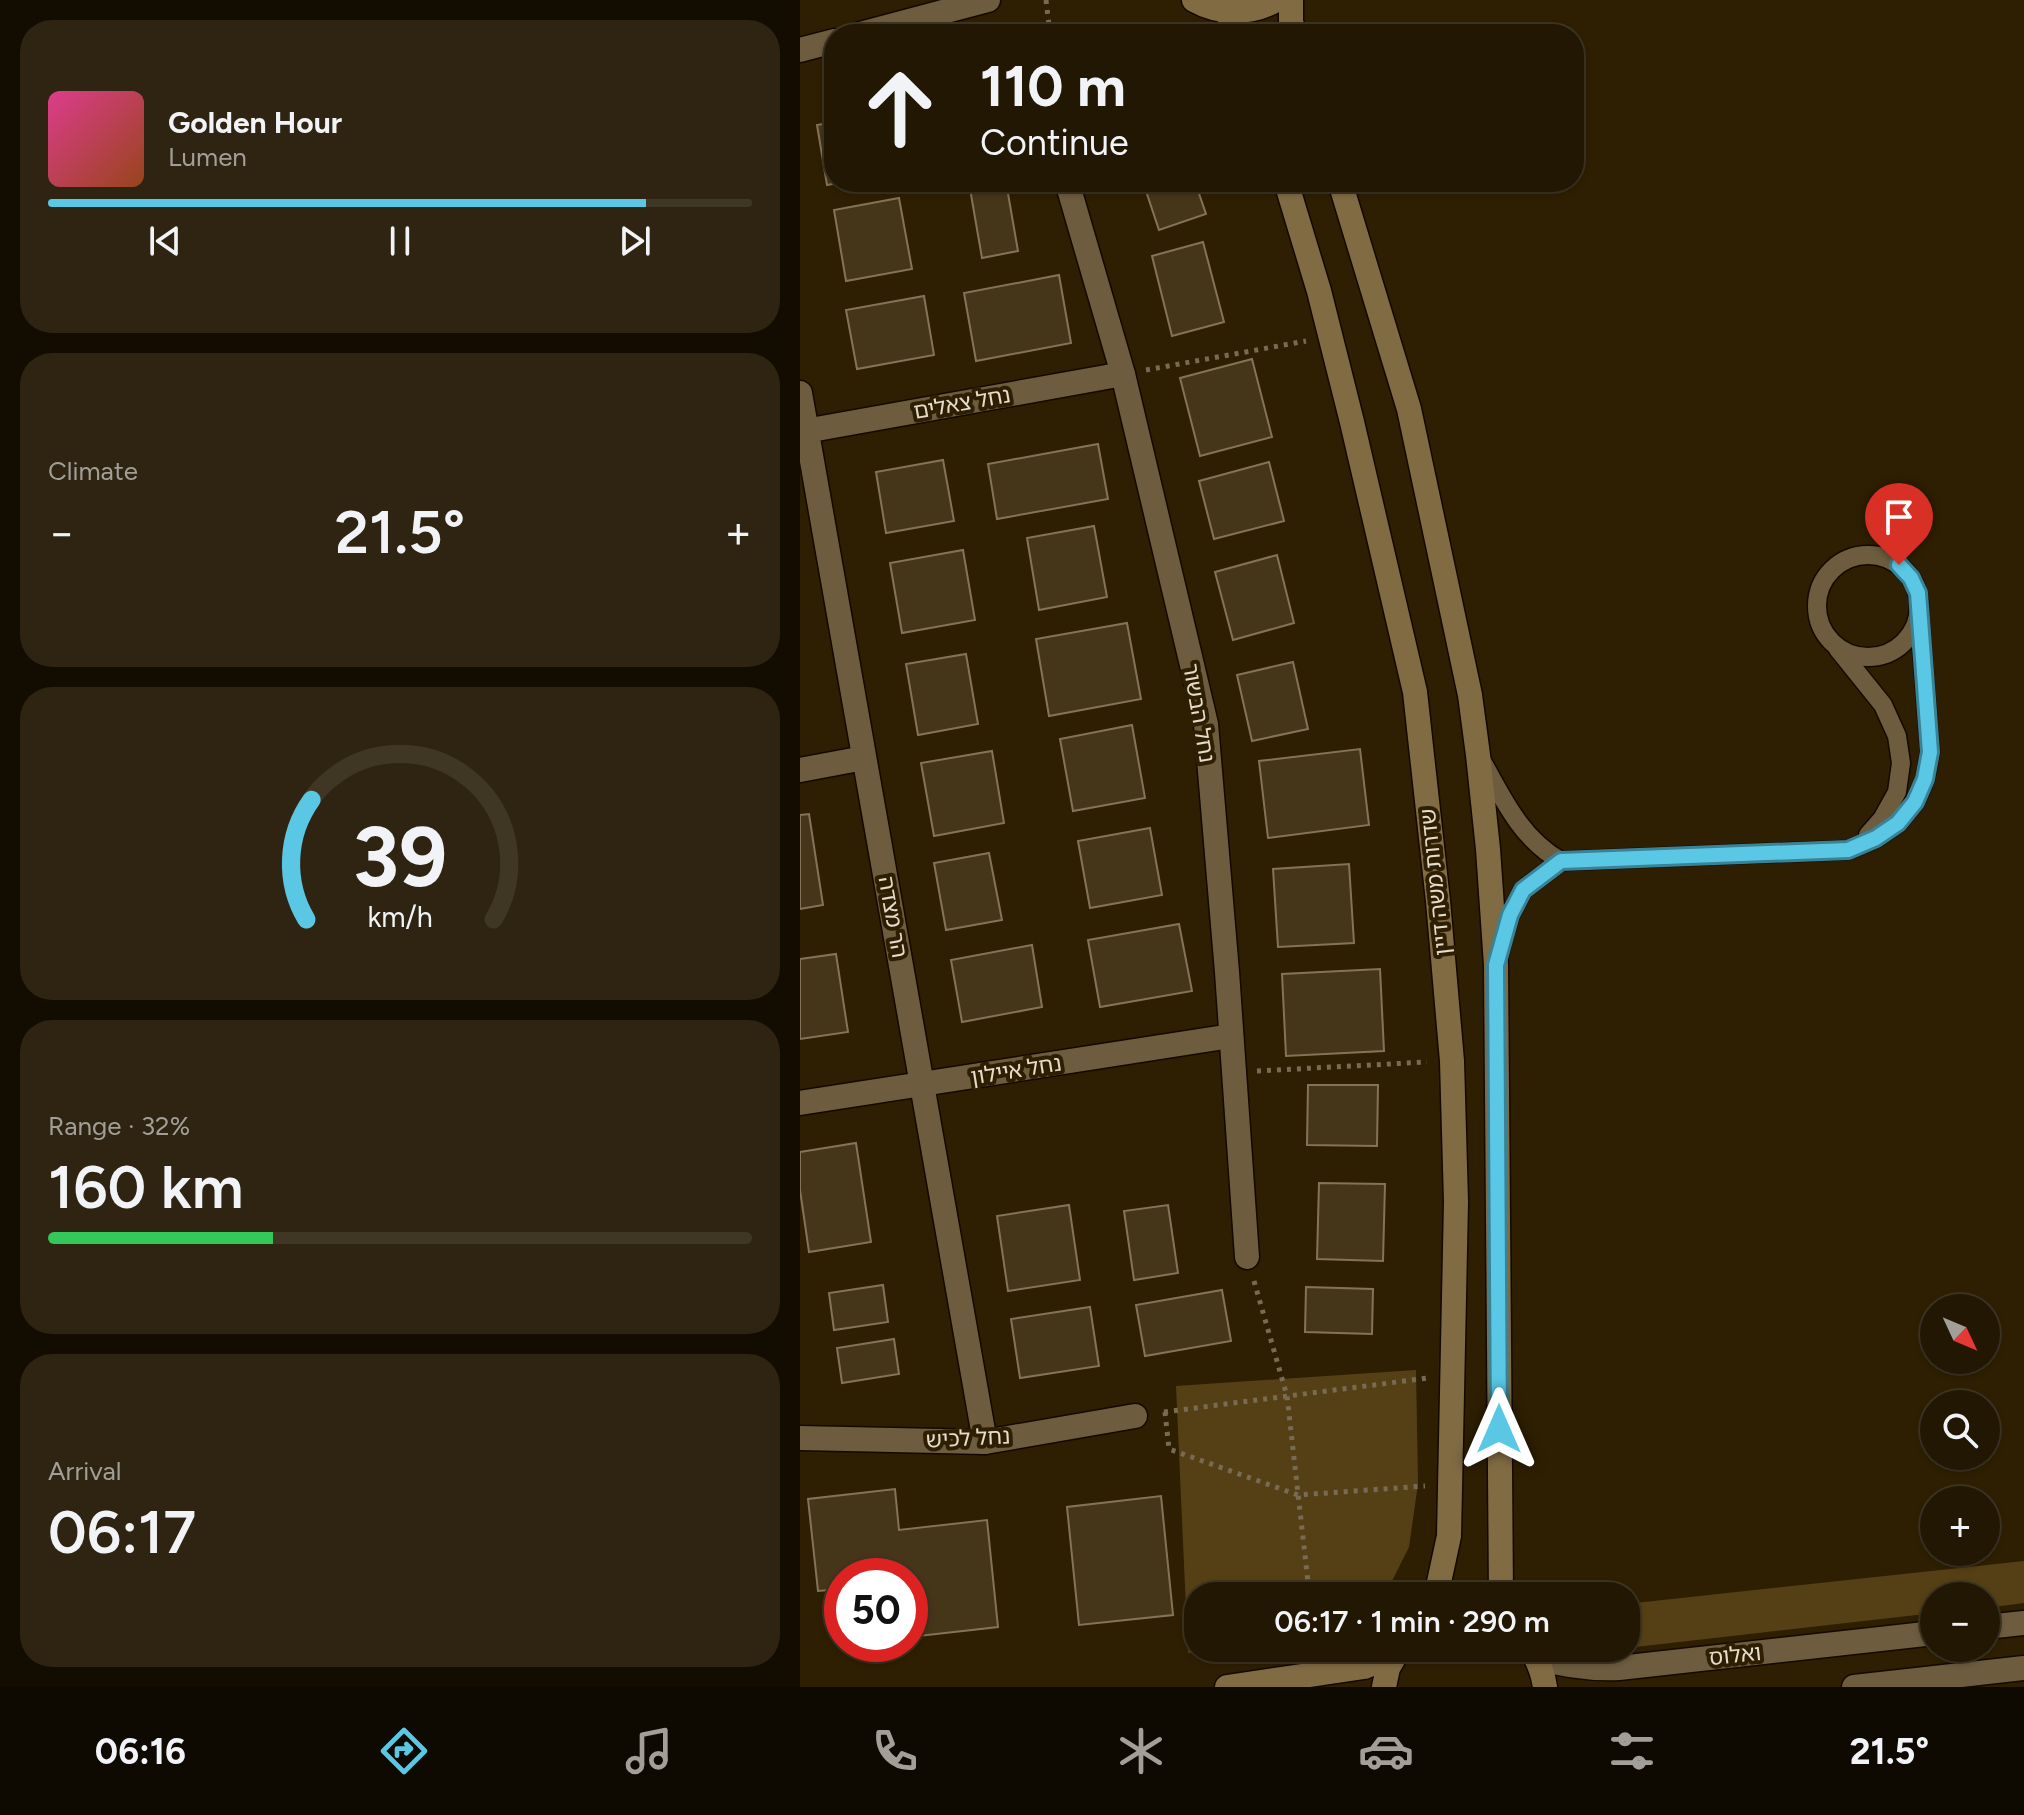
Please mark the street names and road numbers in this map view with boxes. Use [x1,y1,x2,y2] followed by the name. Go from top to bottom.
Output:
[911,381,1013,425] street label: נחל צאלים
[1177,661,1221,765] street label: נחל הבשור
[1414,807,1456,957] street label: שדרות משה דיין
[873,874,913,960] street label: הר מצדה
[969,1050,1063,1090] street label: נחל איילון
[925,1422,1011,1454] street label: נחל לכיש
[1707,1639,1763,1671] street label: ואלוס

